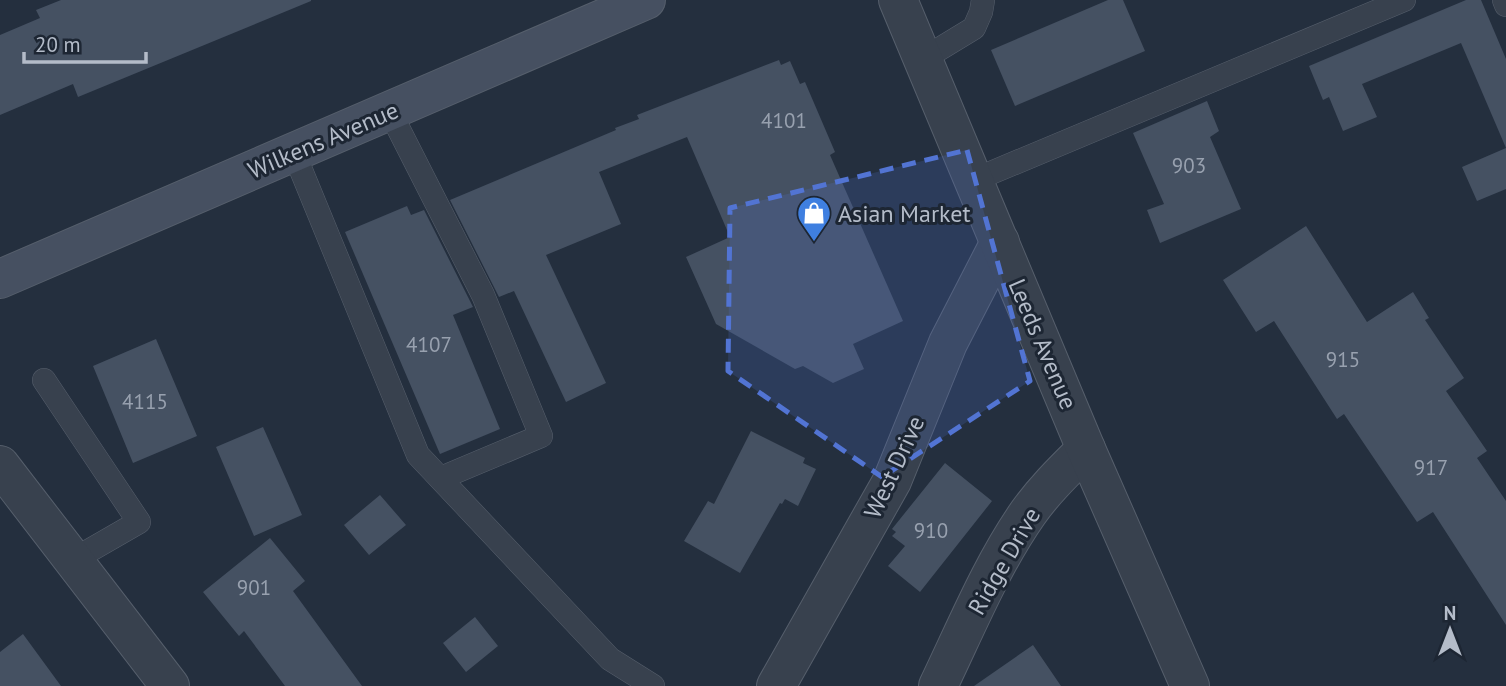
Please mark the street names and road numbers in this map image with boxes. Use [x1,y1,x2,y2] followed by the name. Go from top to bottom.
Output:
[243,94,403,186] street label: Wilkens Avenue
[1002,274,1084,414] street label: Leeds Avenue
[857,411,931,523] street label: West Drive
[961,502,1047,620] street label: Ridge Drive

